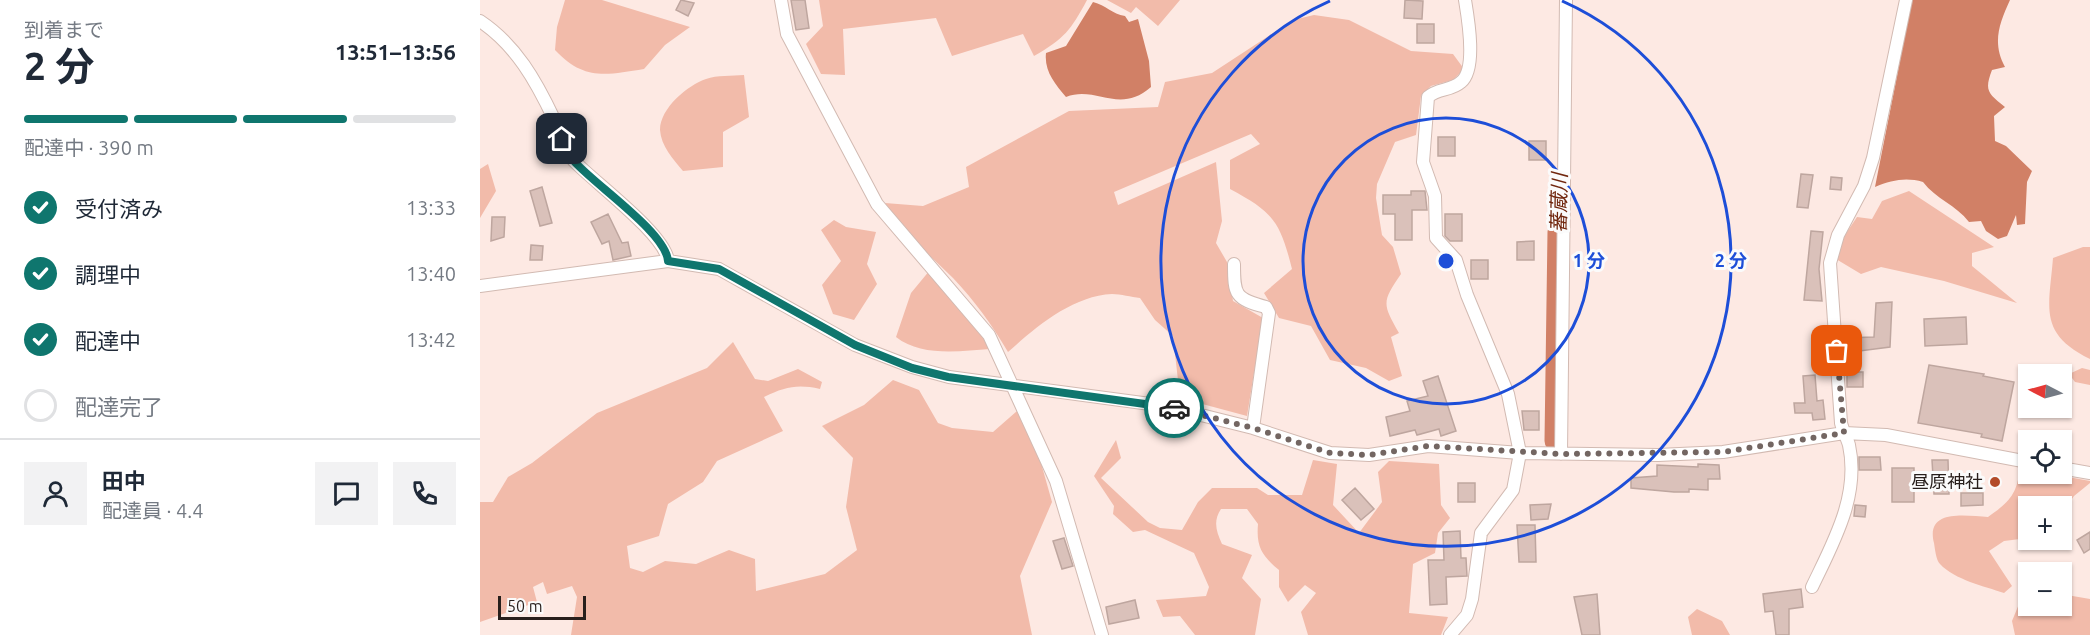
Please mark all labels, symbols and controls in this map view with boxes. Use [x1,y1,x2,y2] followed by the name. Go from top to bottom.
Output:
[24,18,104,41] text: 到着まで
[335,39,456,64] text: 13:51–13:56
[24,44,94,87] text: 2 分
[536,113,587,164] pin
[545,122,578,155] icon: home
[24,136,154,159] text: 配達中 · 390 m
[1546,171,1571,233] water label: 蕃蔵川
[24,191,57,224] icon: check
[75,196,163,221] text: 受付済み
[406,196,456,219] text: 13:33
[1573,250,1605,270] text: 1 分
[1715,250,1747,270] text: 2 分
[1436,251,1456,271] centre of rings
[24,257,57,290] icon: check
[75,262,141,287] text: 調理中
[406,262,456,285] text: 13:40
[24,323,57,356] icon: check
[1811,325,1862,376] pin
[75,328,141,353] text: 配達中
[406,328,456,351] text: 13:42
[1820,334,1853,367] icon: bag
[2018,364,2072,418] north arrow
[2018,364,2072,616] map controls
[1144,378,1204,438] courier
[1158,392,1191,425] icon: car
[75,394,163,419] text: 配達完了
[2018,430,2072,484] button: locate
[24,462,87,525] button: person
[315,462,378,525] button: chat
[393,462,456,525] button: phone
[102,468,146,493] text: 田中
[1911,471,1983,491] place label: 昼原神社
[1988,475,2002,489] marker: 昼原神社
[2018,496,2072,550] button: +
[102,499,204,522] text: 配達員 · 4.4
[2018,562,2072,616] button: −
[498,593,586,620] scale bar
[507,597,543,615] text: 50 m

